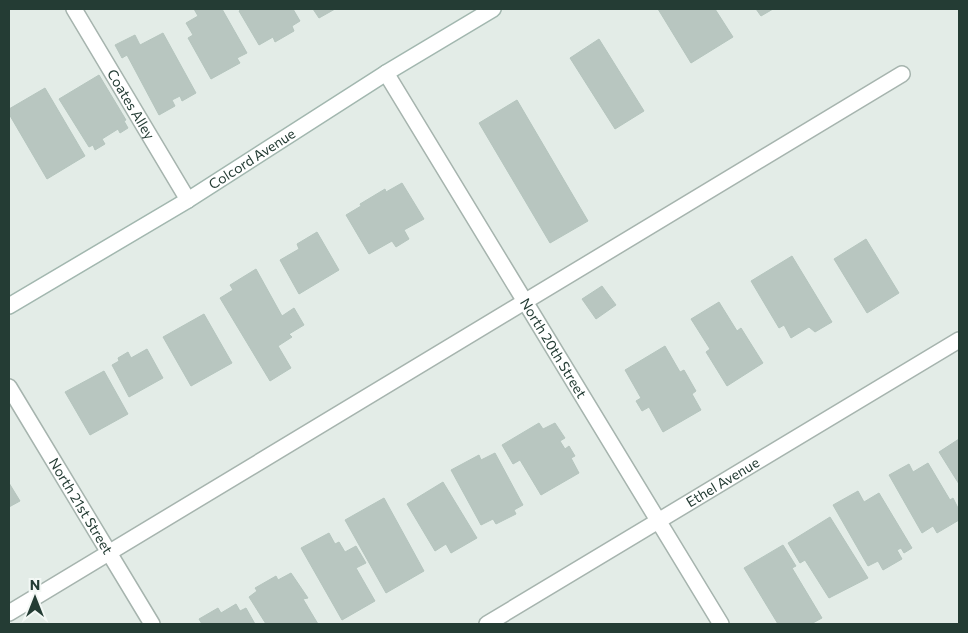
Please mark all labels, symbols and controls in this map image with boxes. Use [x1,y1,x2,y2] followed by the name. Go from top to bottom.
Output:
[104,66,159,142] street label: Coates Alley
[205,124,298,193] street label: Colcord Avenue
[517,295,591,401] street label: North 20th Street
[683,453,762,510] street label: Ethel Avenue
[46,455,117,557] street label: North 21st Street
[10,573,60,623] north arrow
[30,576,40,593] text: N

